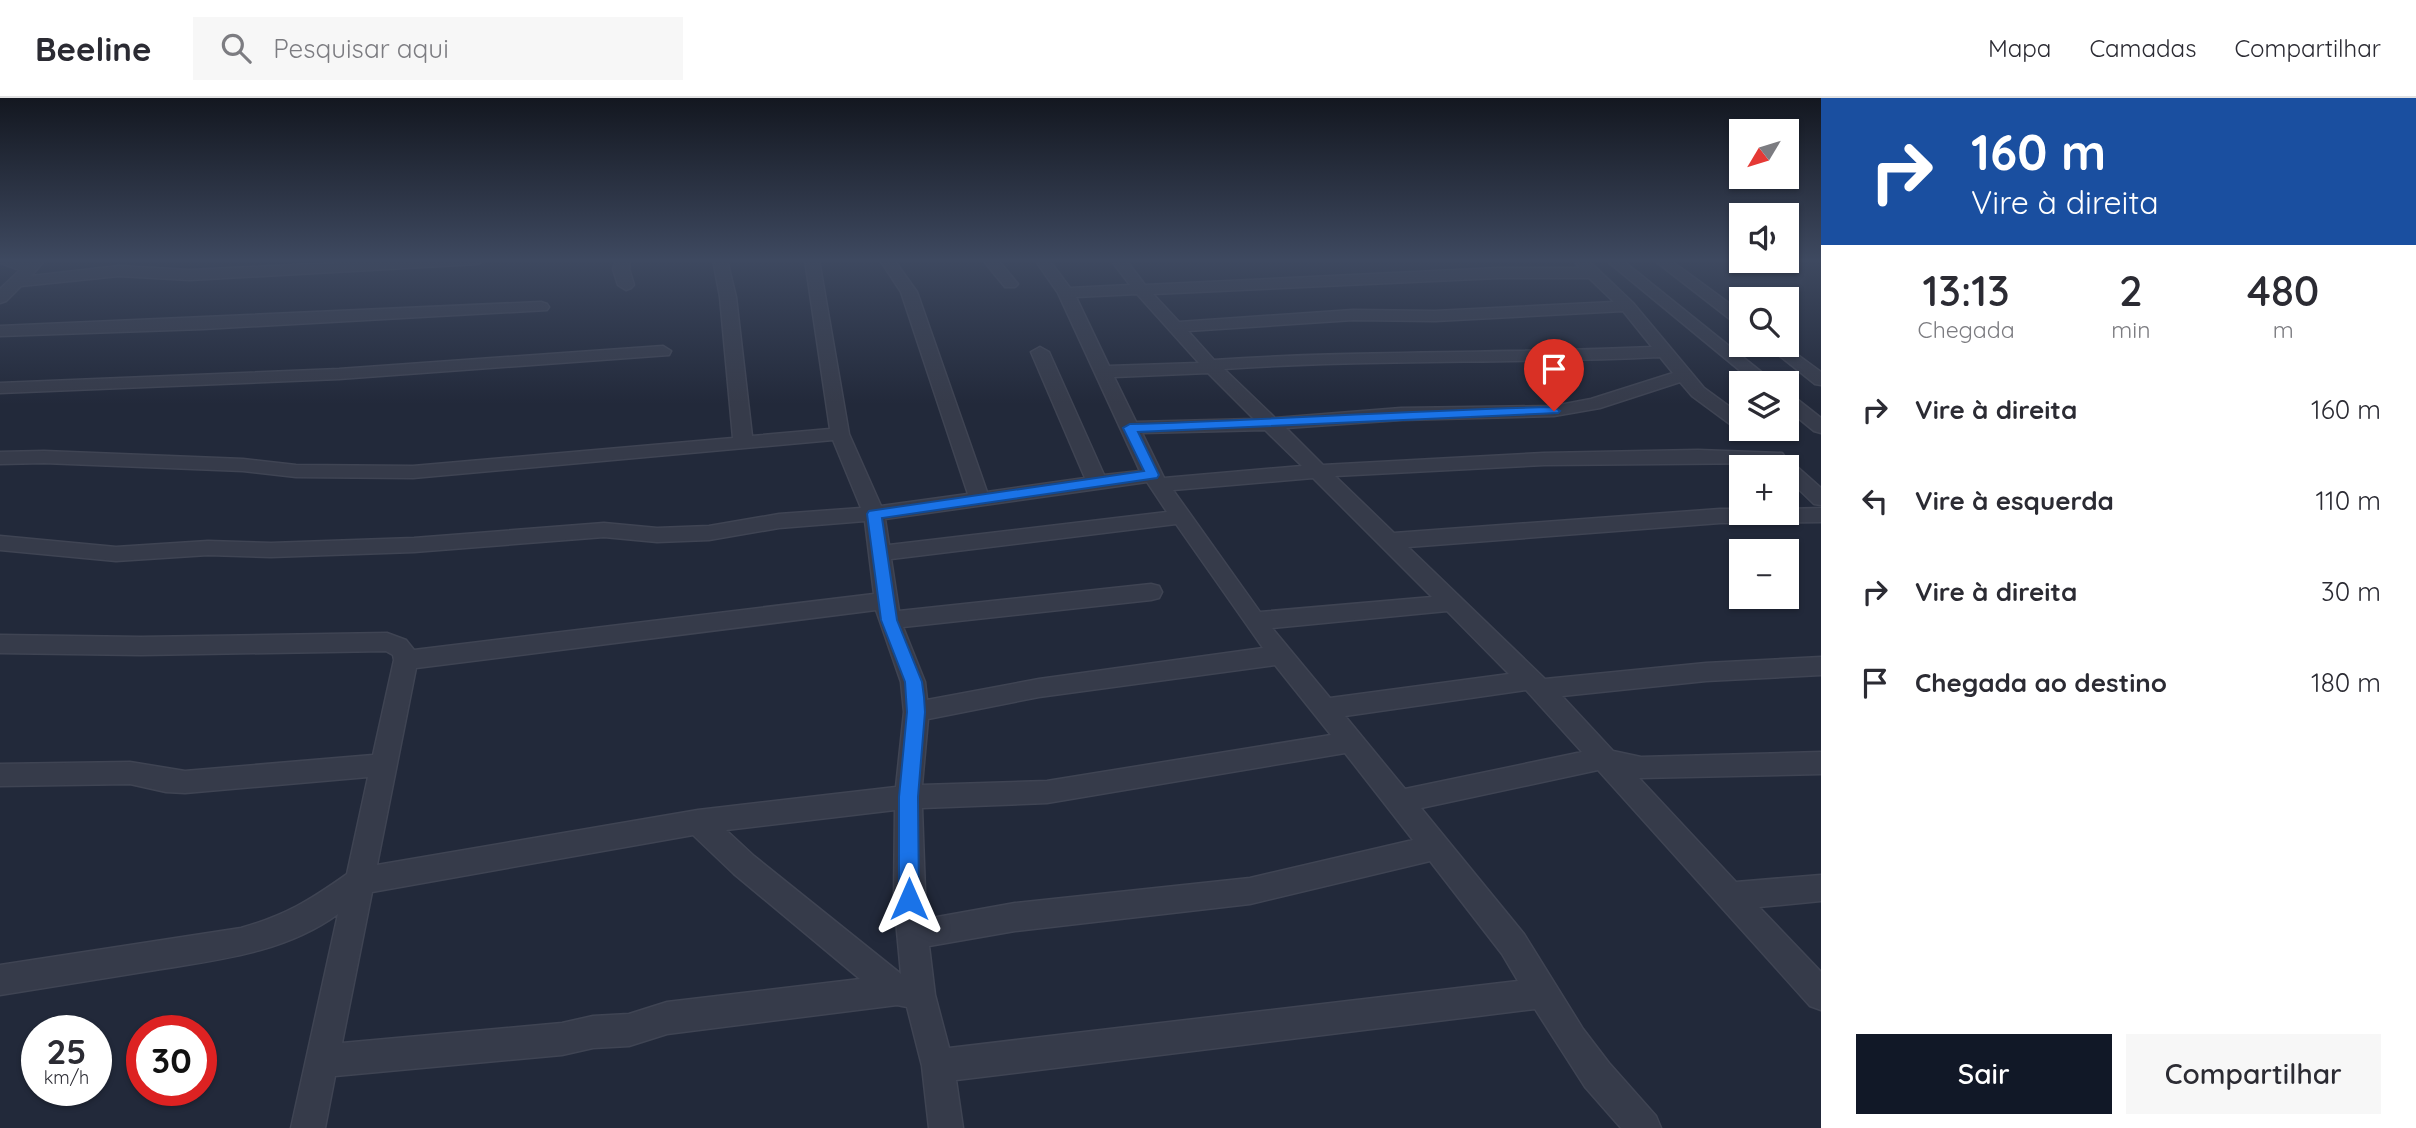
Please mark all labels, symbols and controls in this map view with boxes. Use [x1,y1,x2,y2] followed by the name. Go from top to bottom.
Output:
[193,17,683,80] search box
[35,28,151,69] text: Beeline
[217,29,255,67] icon: search
[273,32,449,65] text: Pesquisar aqui
[1988,33,2051,63] text: Mapa
[2089,33,2196,63] text: Camadas
[2234,33,2381,63] text: Compartilhar
[1729,119,1799,189] north arrow
[1729,119,1799,609] map controls
[1971,121,2106,182] text: 160 m
[1856,126,1947,217] icon: right
[1971,182,2159,222] text: Vire à direita
[1729,203,1799,273] button: sound
[1923,264,2010,317] text: 13:13
[2119,264,2143,317] text: 2
[2247,264,2319,317] text: 480
[1729,287,1799,357] button: search
[1918,315,2015,344] text: Chegada
[2111,315,2150,344] text: min
[2273,315,2294,344] text: m
[1524,339,1584,411] pin
[1535,350,1573,388] icon: arrive
[1729,371,1799,441] button: layers
[1856,391,1894,429] icon: right
[1915,393,2077,426] text: Vire à direita
[2311,393,2381,426] text: 160 m
[1729,455,1799,525] button: +
[1856,482,1894,520] icon: left
[1915,484,2114,517] text: Vire à esquerda
[2315,484,2381,517] text: 110 m
[1729,539,1799,609] button: −
[1856,573,1894,611] icon: right
[1915,575,2077,608] text: Vire à direita
[2321,575,2381,608] text: 30 m
[1856,664,1894,702] icon: arrive
[1915,666,2167,699] text: Chegada ao destino
[2311,666,2381,699] text: 180 m
[872,862,946,936] position arrow
[126,1015,217,1106] speed limit sign: 30
[46,1029,87,1073] text: 25
[1856,1034,2112,1114] button: Sair
[2126,1034,2381,1114] button: Compartilhar
[44,1066,89,1089] text: km/h

